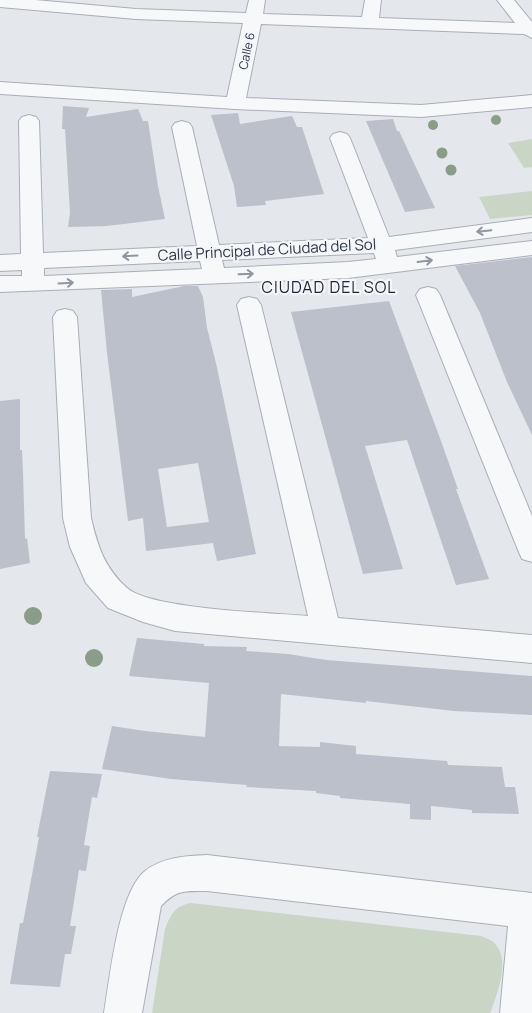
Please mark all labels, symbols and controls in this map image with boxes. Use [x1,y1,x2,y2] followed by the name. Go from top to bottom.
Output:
[234,31,259,71] street label: Calle 6
[476,226,492,236] one-way arrow
[157,233,377,266] street label: Calle Principal de Ciudad del Sol
[122,252,138,261] one-way arrow
[417,256,433,266] one-way arrow
[238,270,254,279] one-way arrow
[262,276,396,298] district label: CIUDAD DEL SOL
[58,278,74,287] one-way arrow

